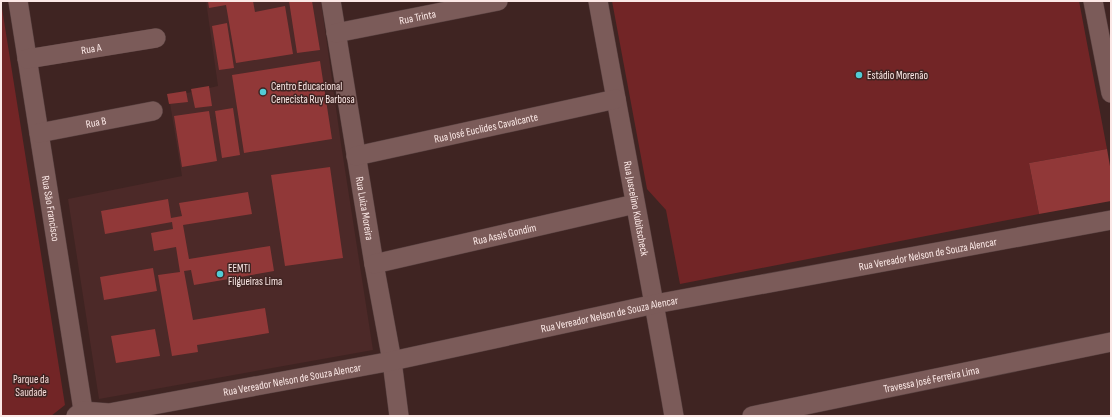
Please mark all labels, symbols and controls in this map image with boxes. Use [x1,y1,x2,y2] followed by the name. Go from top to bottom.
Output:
[398,7,437,27] street label: Rua Trinta
[80,41,103,57] street label: Rua A
[867,69,928,82] place label: Estádio Morenão
[854,70,864,80] marker: Estádio Morenão
[271,80,355,106] place label: Centro Educacional Cenecista Ruy Barbosa
[258,87,268,97] marker: Centro Educacional Cenecista Ruy Barbosa
[433,110,539,146] street label: Rua José Euclides Cavalcante
[85,114,107,131] street label: Rua B
[621,160,651,258] street label: Rua Juscelino Kubitscheck
[39,175,62,243] street label: Rua São Francisco
[353,176,376,241] street label: Rua Luiza Moreira
[472,221,538,248] street label: Rua Assis Gondim
[858,235,998,273] street label: Rua Vereador Nelson de Souza Alencar
[228,262,282,288] place label: EEMTI Filgueiras Lima
[215,269,225,279] marker: EEMTI Filgueiras Lima
[540,294,679,336] street label: Rua Vereador Nelson de Souza Alencar
[222,361,362,399] street label: Rua Vereador Nelson de Souza Alencar
[882,363,980,396] street label: Travessa José Ferreira Lima
[13,373,49,399] park label: Parque da Saudade

